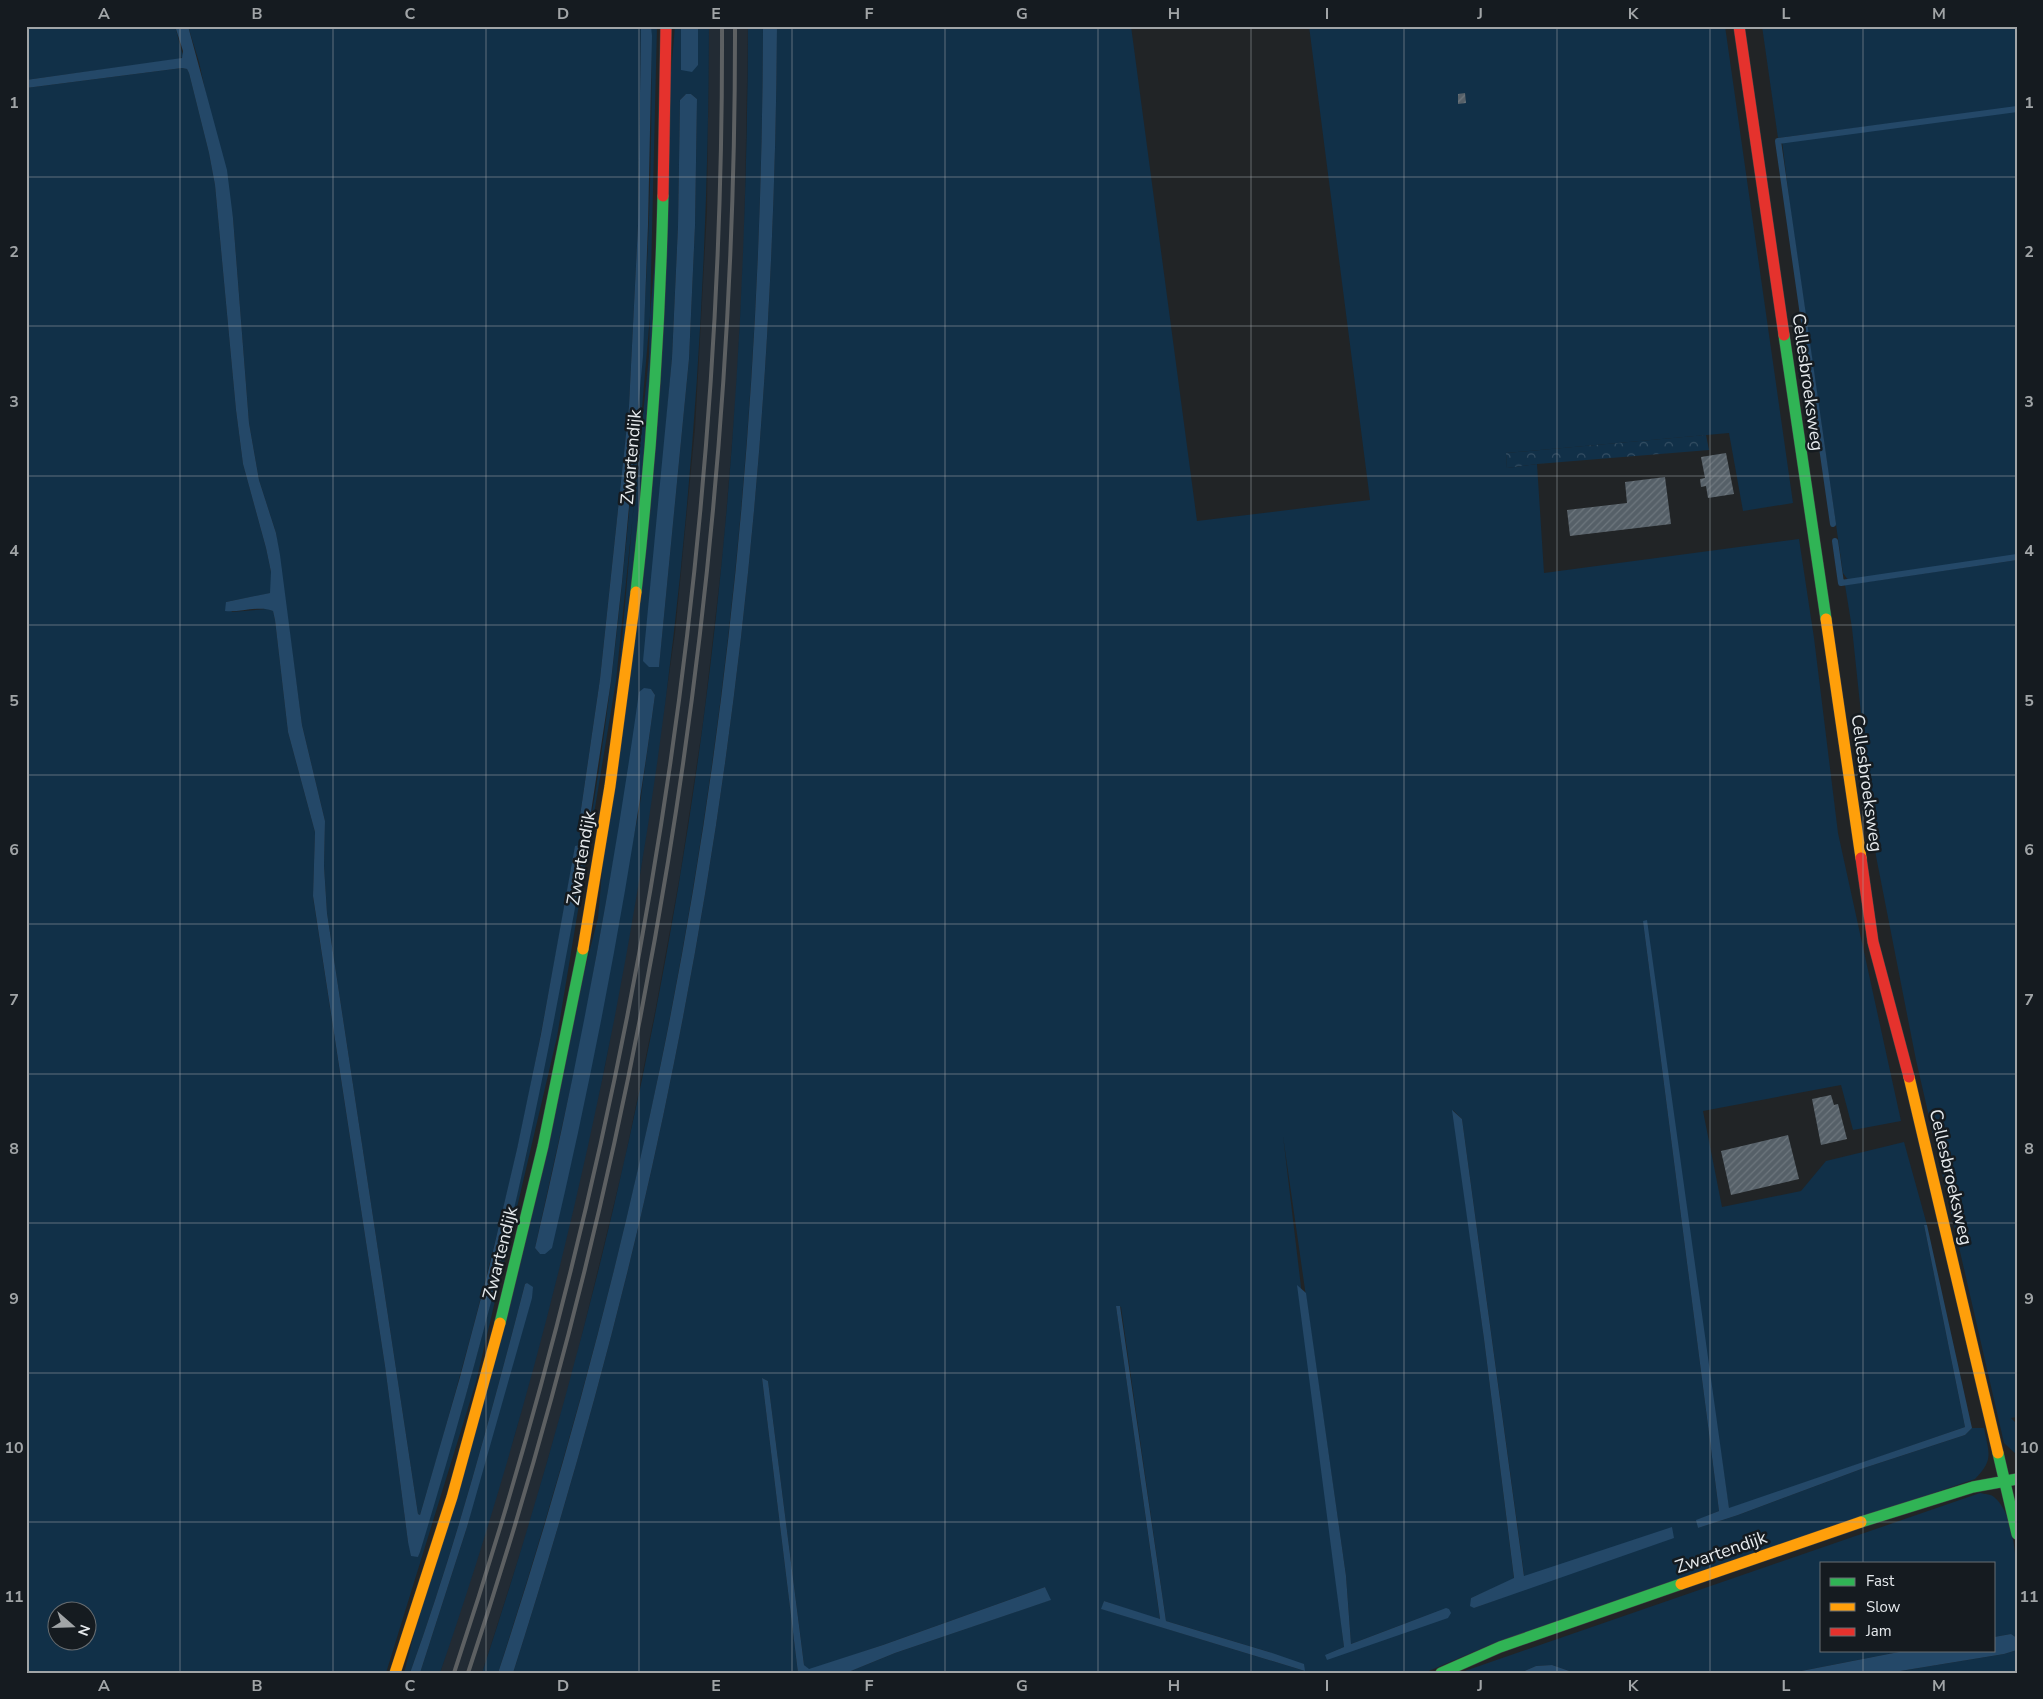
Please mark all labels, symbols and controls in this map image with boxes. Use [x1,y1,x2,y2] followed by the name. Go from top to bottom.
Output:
[98,3,110,25] text: A
[251,3,263,25] text: B
[405,3,416,25] text: C
[557,3,569,25] text: D
[711,3,721,25] text: E
[865,3,874,25] text: F
[1016,3,1028,25] text: G
[1168,3,1180,25] text: H
[1325,3,1329,25] text: I
[1476,3,1483,25] text: J
[1628,3,1640,25] text: K
[1782,3,1791,25] text: L
[1932,3,1946,25] text: M
[9,92,19,114] text: 1
[2024,92,2034,114] text: 1
[9,241,19,263] text: 2
[2024,241,2034,263] text: 2
[1786,312,1830,452] street label: Cellesbroeksweg
[9,391,19,413] text: 3
[2024,391,2034,413] text: 3
[615,407,647,506] street label: Zwartendijk
[9,540,19,562] text: 4
[2024,540,2034,562] text: 4
[9,690,19,712] text: 5
[2024,690,2034,712] text: 5
[1845,713,1889,853] street label: Cellesbroeksweg
[561,808,601,907] street label: Zwartendijk
[9,839,19,861] text: 6
[2024,839,2034,861] text: 6
[9,989,19,1011] text: 7
[2024,989,2034,1011] text: 7
[1924,1107,1978,1247] street label: Cellesbroeksweg
[9,1138,19,1160] text: 8
[2024,1138,2034,1160] text: 8
[477,1203,523,1302] street label: Zwartendijk
[9,1288,19,1310] text: 9
[2024,1288,2034,1310] text: 9
[4,1437,24,1459] text: 10
[2019,1437,2039,1459] text: 10
[1672,1525,1771,1579] street label: Zwartendijk
[1820,1562,1996,1652] legend
[1866,1571,1895,1591] text: Fast
[4,1586,24,1608] text: 11
[2019,1586,2039,1608] text: 11
[1866,1597,1901,1617] text: Slow
[48,1602,98,1652] north arrow
[1865,1621,1892,1641] text: Jam
[73,1622,94,1638] text: N
[98,1675,110,1697] text: A
[251,1675,263,1697] text: B
[405,1675,416,1697] text: C
[557,1675,569,1697] text: D
[711,1675,721,1697] text: E
[865,1675,874,1697] text: F
[1016,1675,1028,1697] text: G
[1168,1675,1180,1697] text: H
[1325,1675,1329,1697] text: I
[1476,1675,1483,1697] text: J
[1628,1675,1640,1697] text: K
[1782,1675,1791,1697] text: L
[1932,1675,1946,1697] text: M

